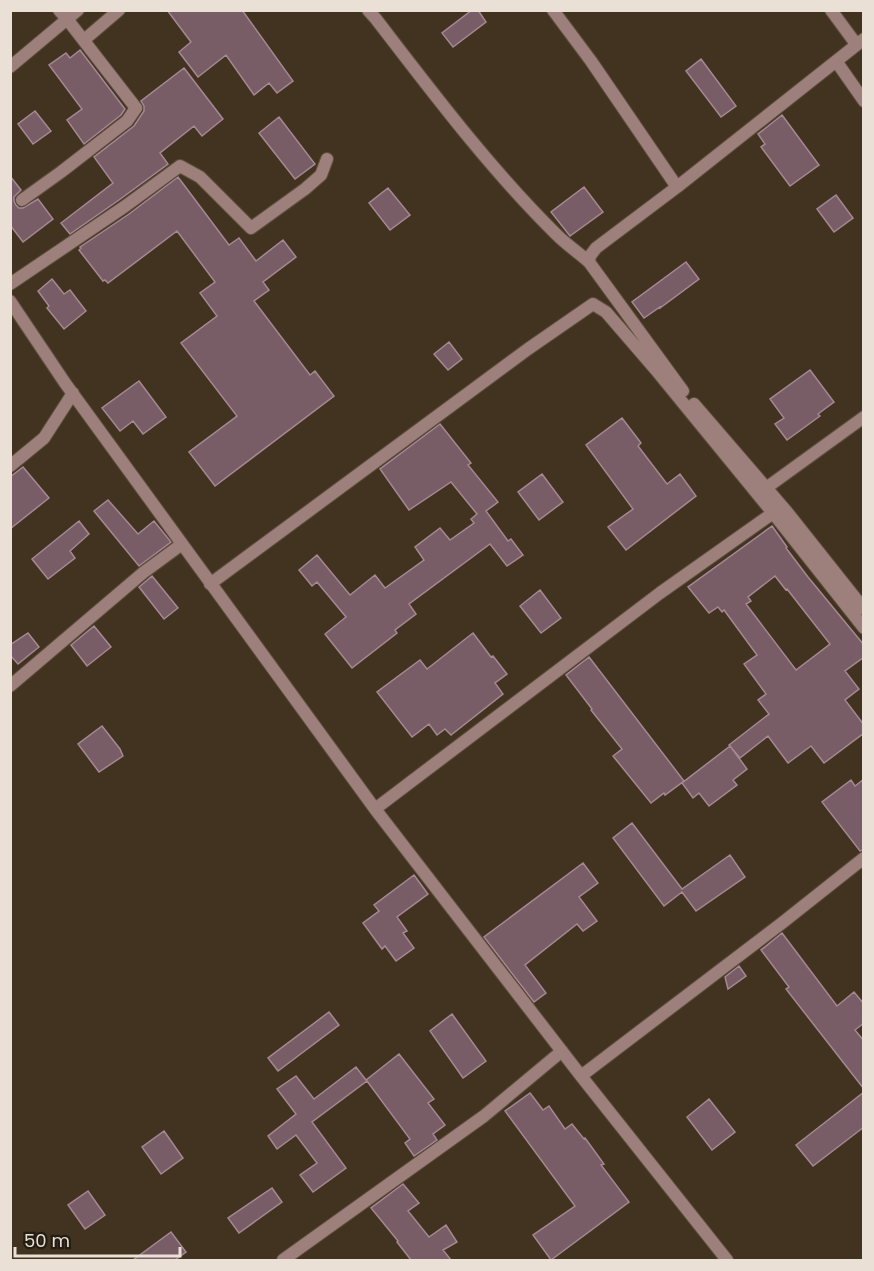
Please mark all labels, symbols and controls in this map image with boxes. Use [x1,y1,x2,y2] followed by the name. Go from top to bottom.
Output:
[15,1220,180,1258] scale bar
[24,1228,70,1253] text: 50 m

